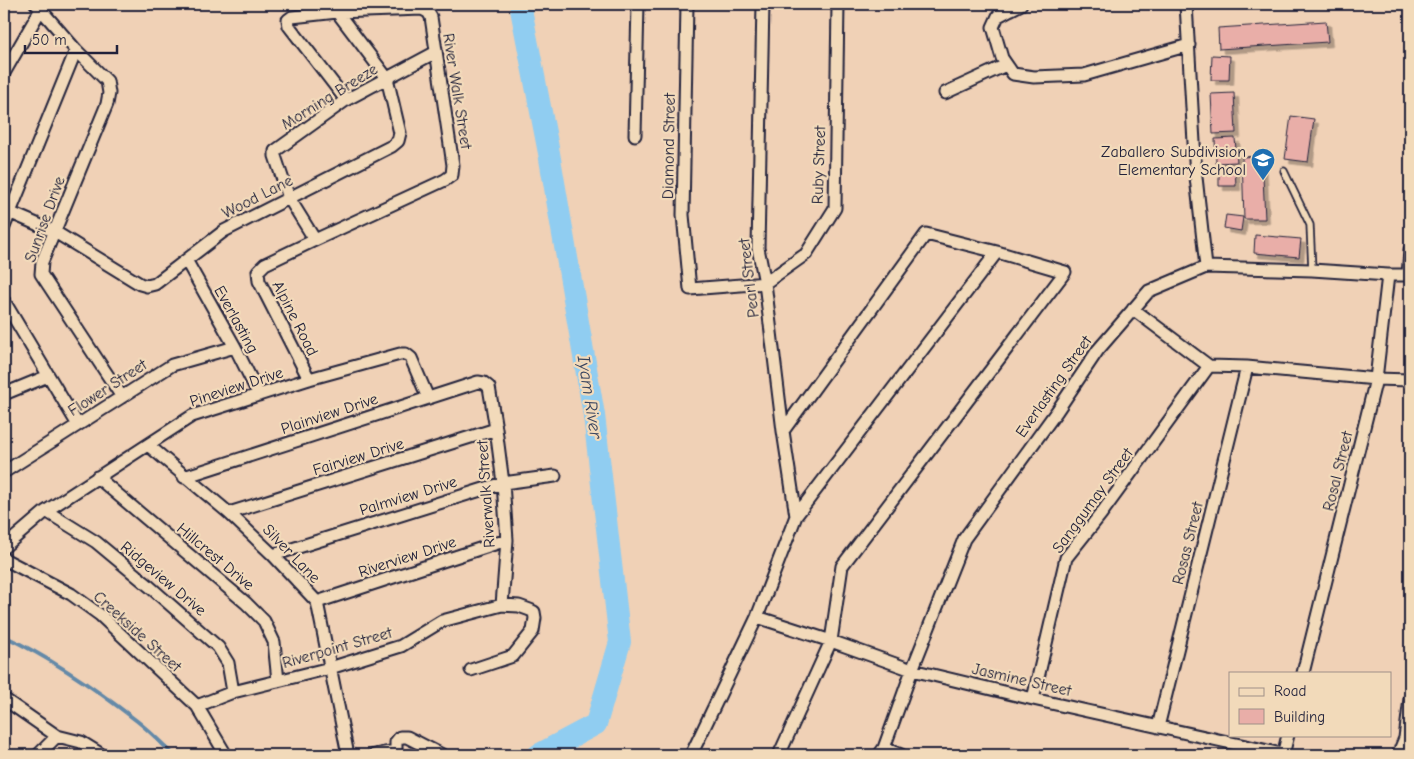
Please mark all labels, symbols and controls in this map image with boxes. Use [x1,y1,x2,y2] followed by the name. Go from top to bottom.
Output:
[25,22,118,54] scale bar
[32,31,67,49] text: 50 m
[439,32,475,151] street label: River Walk Street
[278,60,381,134] street label: Morning Breeze
[659,92,679,199] street label: Diamond Street
[809,125,829,205] street label: Ruby Street
[1101,143,1246,179] place label: Zaballero Subdivision Elementary School
[1250,147,1276,181] school or university icon: Zaballero Subdivision Elementary School
[219,171,296,222] street label: Wood Lane
[21,174,69,265] street label: Sunrise Drive
[735,237,763,319] street label: Pearl Street
[269,278,322,359] street label: Alpine Road
[210,283,262,356] street label: Everlasting
[1012,332,1096,441] street label: Everlasting Street
[572,353,607,441] water label: Iyam River
[65,356,151,420] street label: Flower Street
[187,363,285,411] street label: Pineview Drive
[279,390,380,438] street label: Plainview Drive
[1319,429,1357,513] street label: Rosal Street
[311,435,406,479] street label: Fairview Drive
[473,439,499,548] street label: Riverwalk Street
[1049,444,1137,556] street label: Sanggumay Street
[357,473,459,519] street label: Palmview Drive
[1169,500,1207,586] street label: Rosas Street
[173,519,258,594] street label: Hillcrest Drive
[259,521,324,587] street label: Silver Lane
[356,533,458,581] street label: Riverview Drive
[117,538,210,620] street label: Ridgeview Drive
[90,588,185,676] street label: Creekside Street
[280,624,395,672] street label: Riverpoint Street
[970,660,1074,700] street label: Jasmine Street
[1229,672,1392,736] legend
[1274,682,1306,700] text: Road
[1274,708,1325,726] text: Building

